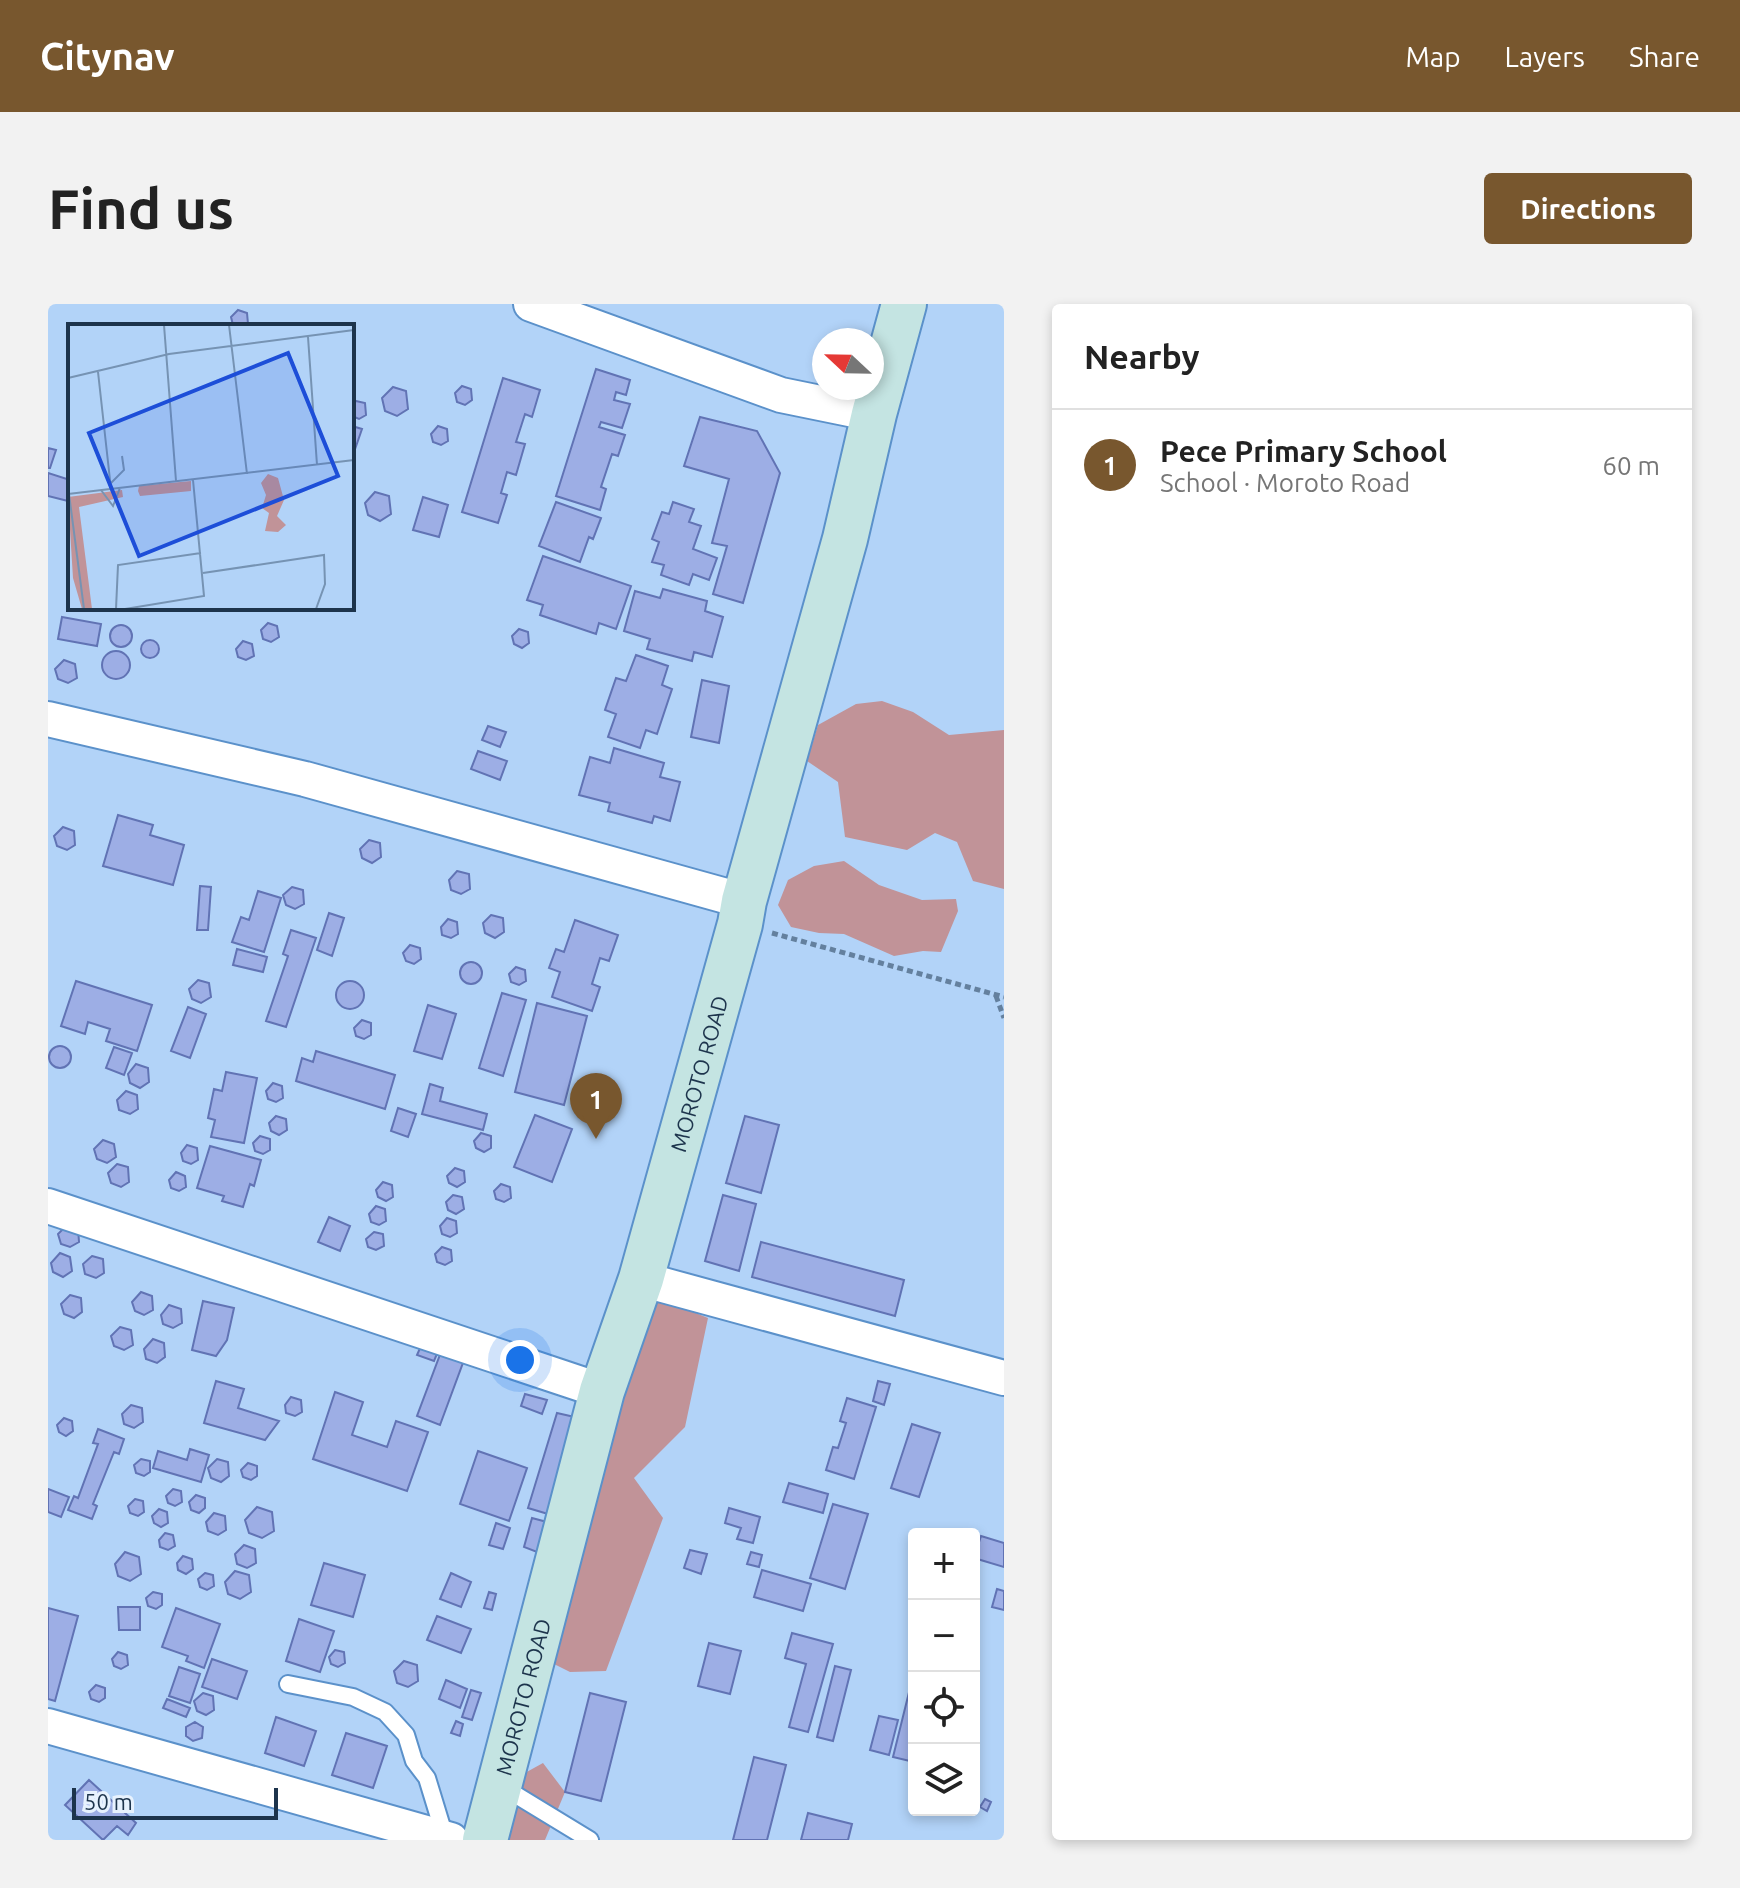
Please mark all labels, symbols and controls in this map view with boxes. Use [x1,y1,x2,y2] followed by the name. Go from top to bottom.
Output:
[40,35,175,77] text: Citynav
[1405,41,1461,72] text: Map
[1505,41,1585,72] text: Layers
[1629,41,1700,72] text: Share
[1484,173,1692,244] button: Directions
[48,177,234,240] text: Find us
[68,324,354,610] inset map
[812,328,884,400] north arrow
[1084,337,1199,375] text: Nearby
[1160,434,1447,468] text: Pece Primary School
[1103,451,1117,480] text: 1
[1602,451,1660,480] text: 60 m
[1160,468,1410,497] text: School · Moroto Road
[665,993,732,1154] street label: MOROTO ROAD
[570,1073,622,1139] pin: 1
[500,1340,540,1380] your location
[908,1528,980,1816] map controls
[908,1528,980,1600] button: +
[908,1600,980,1672] button: −
[490,1616,555,1778] street label: MOROTO ROAD
[908,1672,980,1744] button: locate
[908,1744,980,1816] button: layers
[72,1784,278,1820] scale bar
[84,1789,133,1814] text: 50 m

